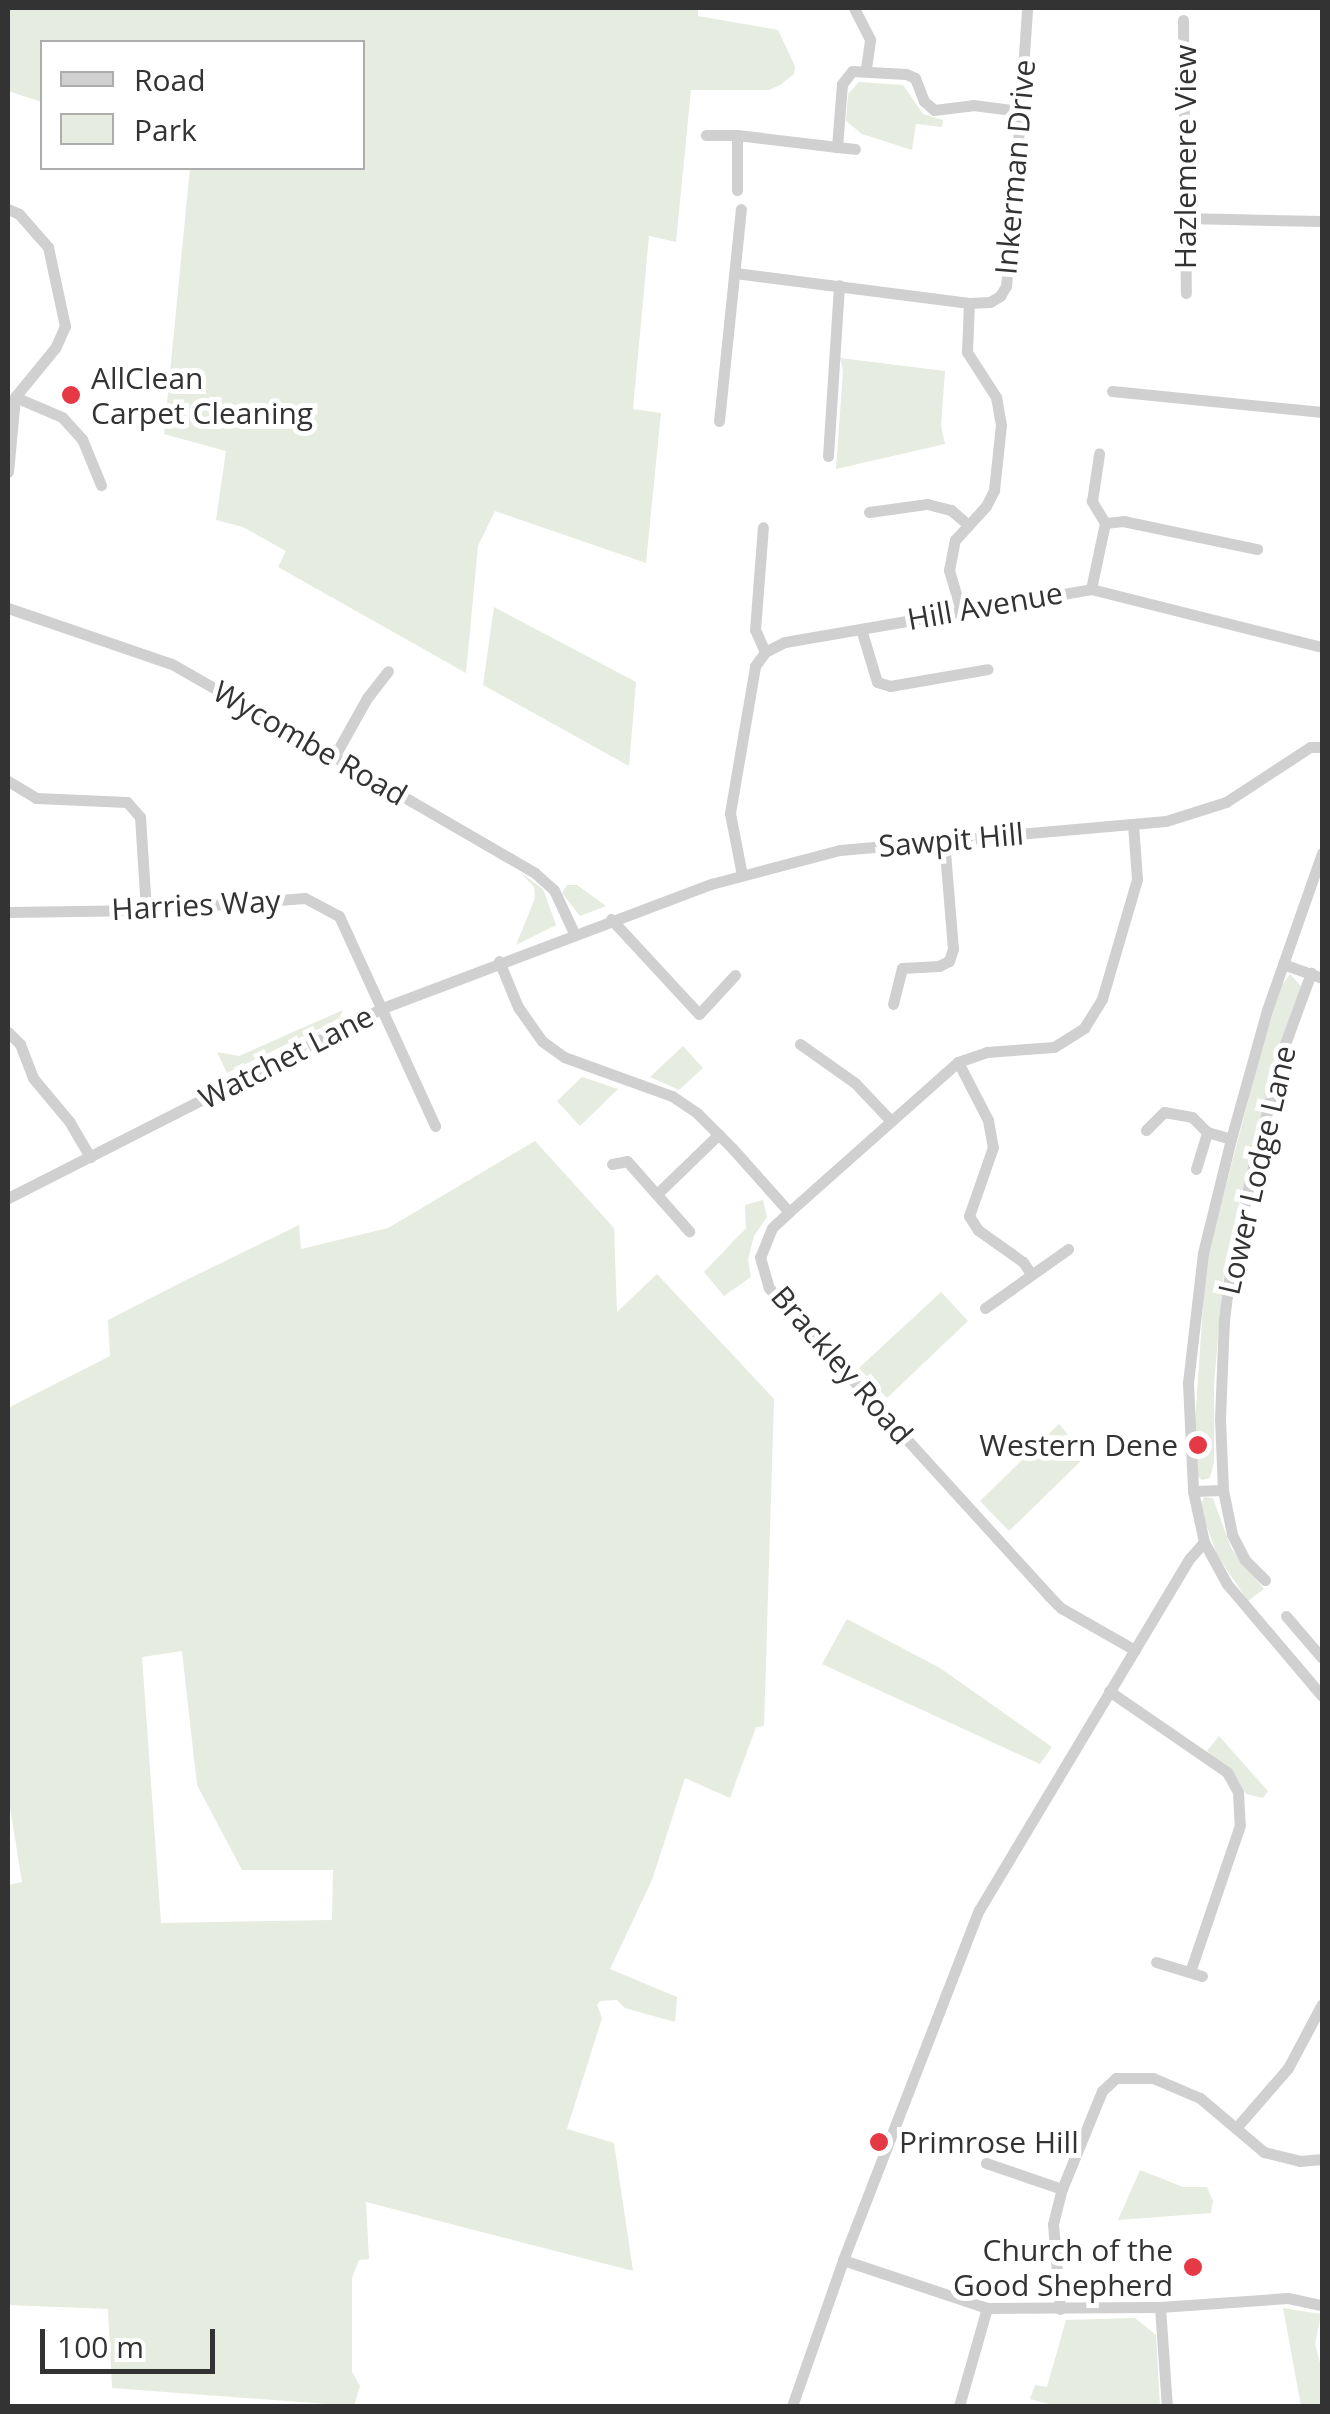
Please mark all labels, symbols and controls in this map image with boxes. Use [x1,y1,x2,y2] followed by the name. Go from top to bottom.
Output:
[40,40,365,170] legend
[1167,45,1203,269] street label: Hazlemere View
[988,58,1042,276] street label: Inkerman Drive
[134,59,206,100] text: Road
[134,109,197,150] text: Park
[91,360,313,430] place label: AllClean Carpet Cleaning
[60,384,82,406] marker: AllClean Carpet Cleaning
[905,575,1065,637] street label: Hill Avenue
[207,673,413,813] street label: Wycombe Road
[877,816,1025,864] street label: Sawpit Hill
[111,883,281,927] street label: Harries Way
[193,998,379,1116] street label: Watchet Lane
[1211,1042,1303,1298] street label: Lower Lodge Lane
[764,1279,920,1451] street label: Brackley Road
[979,1427,1178,1463] place label: Western Dene
[1187,1434,1209,1456] marker: Western Dene
[899,2124,1079,2160] place label: Primrose Hill
[868,2131,890,2153] marker: Primrose Hill
[953,2232,1173,2302] place label: Church of the Good Shepherd
[1182,2256,1204,2278] marker: Church of the Good Shepherd
[45,2309,220,2371] scale bar
[57,2326,144,2367] text: 100 m

